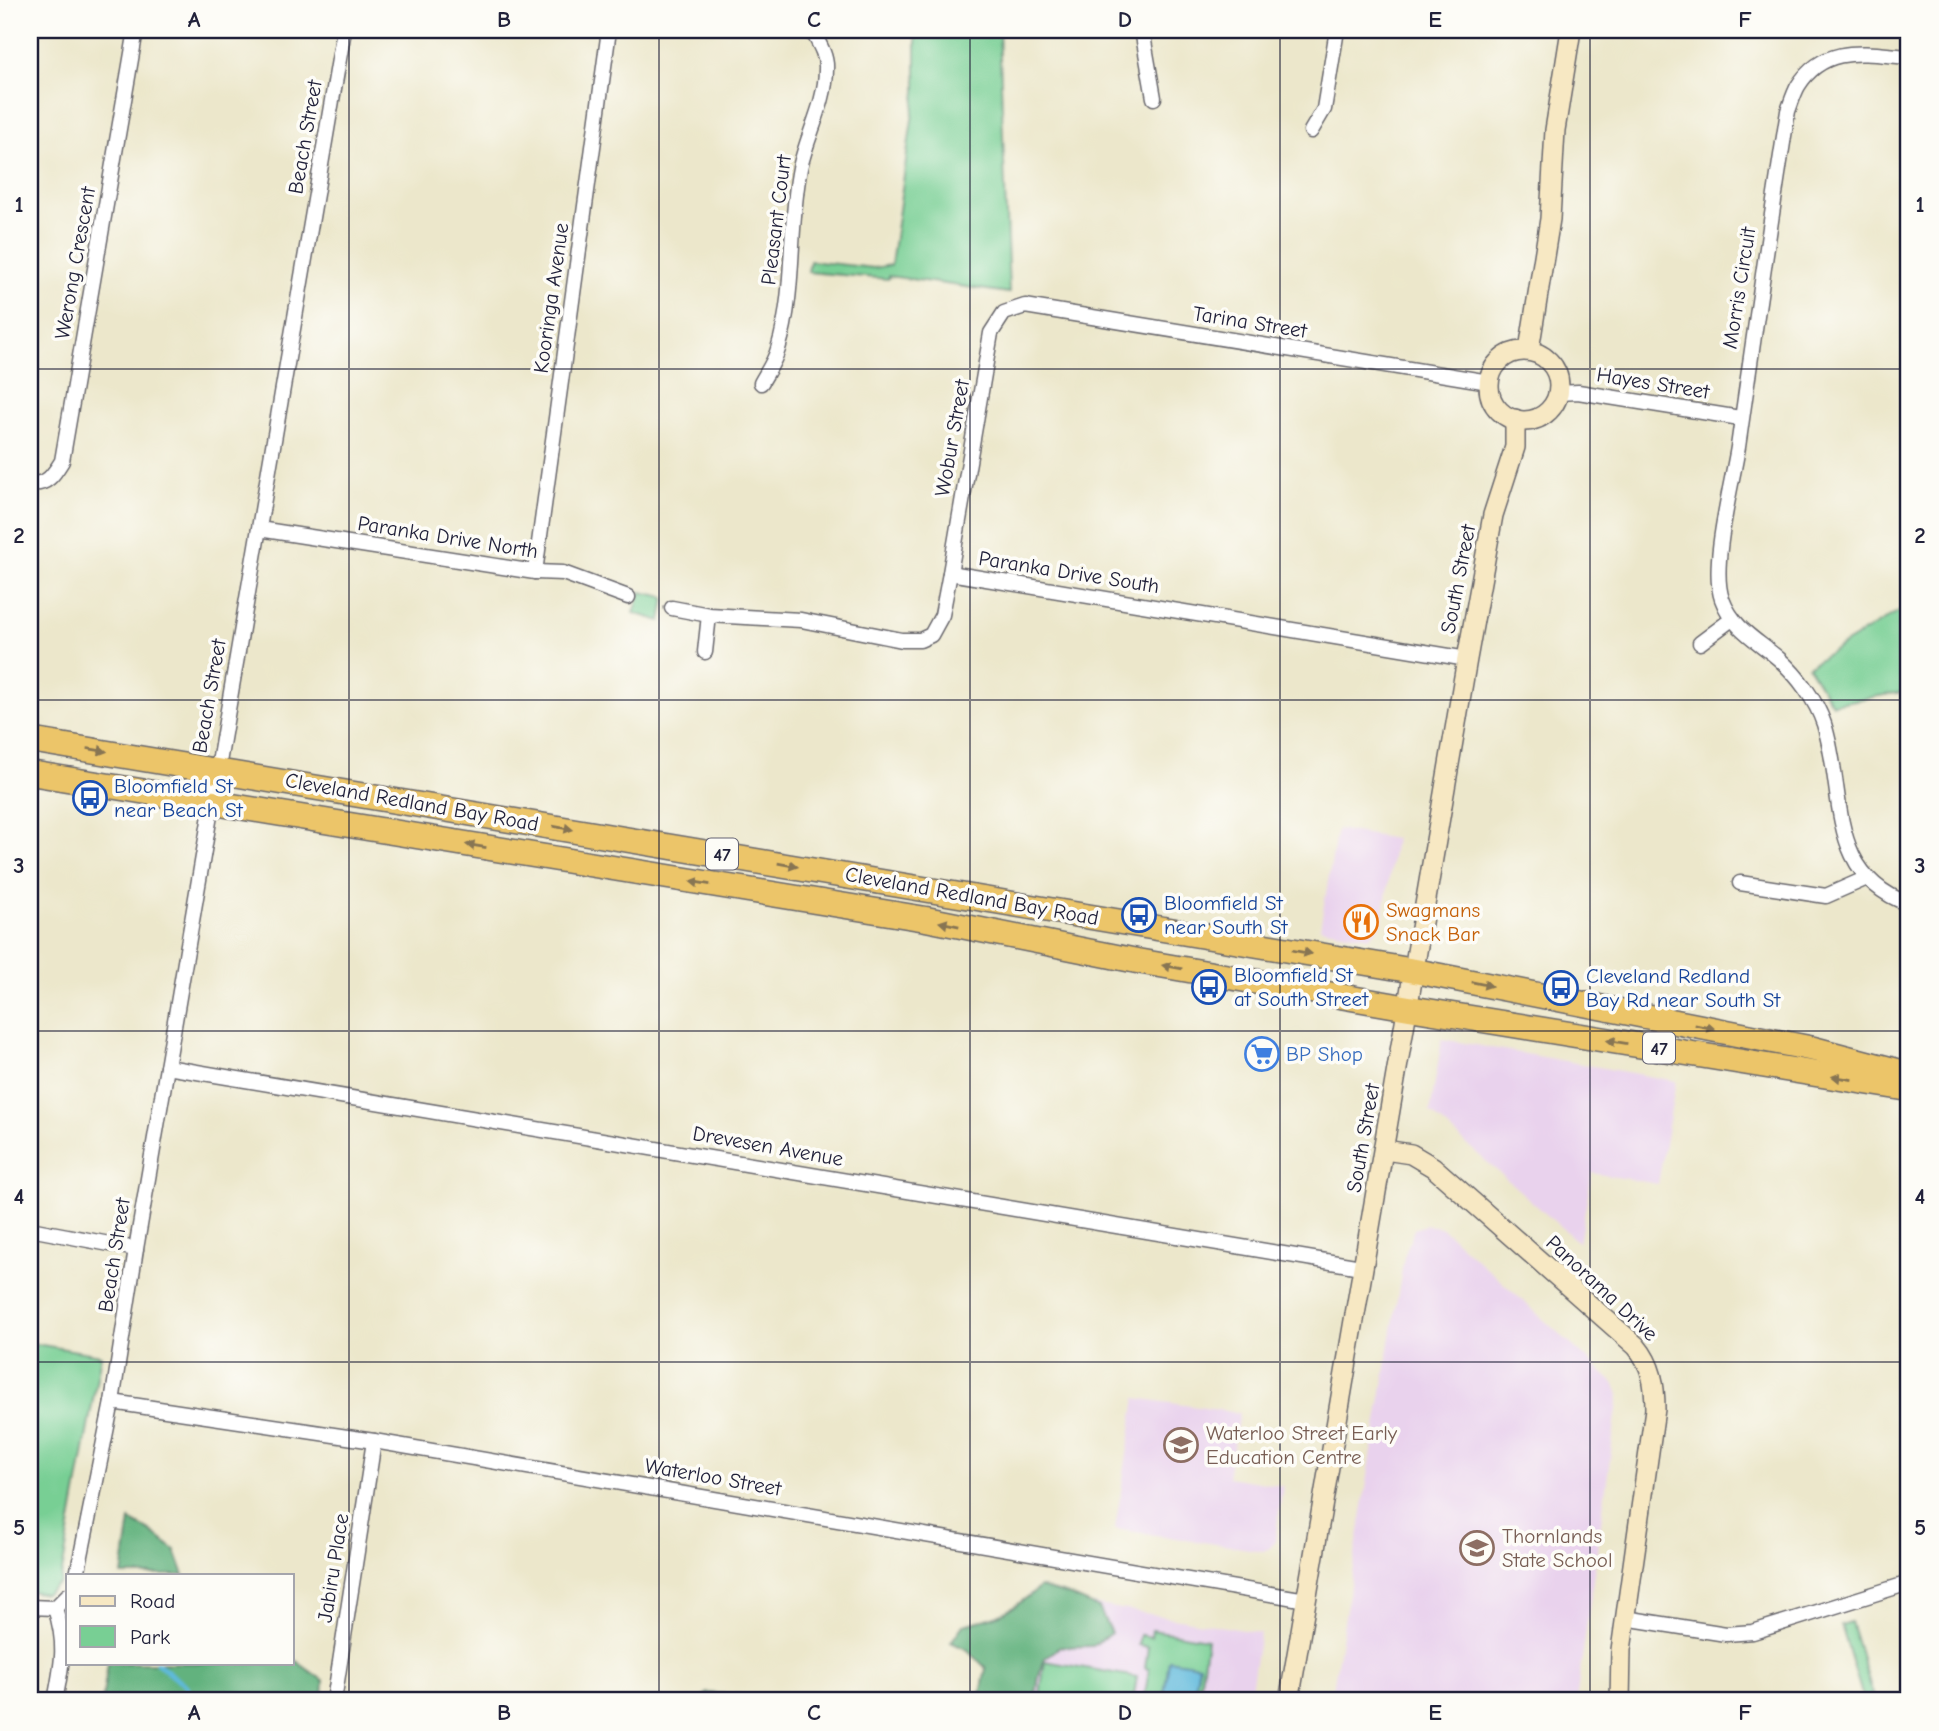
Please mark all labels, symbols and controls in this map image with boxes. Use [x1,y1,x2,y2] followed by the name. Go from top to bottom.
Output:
[188,6,201,33] text: A
[497,6,511,33] text: B
[807,6,821,33] text: C
[1118,6,1132,33] text: D
[1428,6,1442,33] text: E
[1738,6,1752,33] text: F
[283,77,327,196] street label: Beach Street
[756,153,796,286] street label: Pleasant Court
[50,184,100,341] street label: Werong Crescent
[14,191,24,218] text: 1
[1915,191,1925,218] text: 1
[529,221,573,375] street label: Kooringa Avenue
[1718,224,1761,351] street label: Morris Circuit
[1191,301,1310,343] street label: Tarina Street
[1595,362,1712,404] street label: Hayes Street
[930,377,974,498] street label: Wobur Street
[356,511,540,563] street label: Paranka Drive North
[13,522,25,549] text: 2
[1436,522,1480,635] street label: South Street
[1914,522,1926,549] text: 2
[977,546,1161,598] street label: Paranka Drive South
[187,636,231,755] street label: Beach Street
[86,745,108,756] one-way arrow
[283,768,541,836] street label: Cleveland Redland Bay Road
[114,774,244,822] place label: Bloomfield St near Beach St
[71,779,109,817] bus stop icon: Bloomfield St near Beach St
[552,823,574,834] one-way arrow
[706,838,738,870] road number: 47
[465,841,487,852] one-way arrow
[13,852,25,879] text: 3
[1914,852,1926,879] text: 3
[777,860,799,871] one-way arrow
[843,862,1101,930] street label: Cleveland Redland Bay Road
[689,877,711,888] one-way arrow
[1164,891,1289,939] place label: Bloomfield St near South St
[1120,896,1158,934] bus stop icon: Bloomfield St near South St
[1386,898,1480,946] place label: Swagmans Snack Bar
[1342,903,1380,941] restaurant icon: Swagmans Snack Bar
[938,918,960,929] one-way arrow
[1291,947,1313,958] one-way arrow
[1161,961,1183,972] one-way arrow
[1234,963,1369,1011] place label: Bloomfield St at South Street
[1586,964,1781,1012] place label: Cleveland Redland Bay Rd near South St
[1190,968,1228,1006] bus stop icon: Bloomfield St at South Street
[1542,969,1580,1007] bus stop icon: Cleveland Redland Bay Rd near South St
[1471,978,1493,989] one-way arrow
[1694,1022,1716,1033] one-way arrow
[1643,1032,1675,1064] road number: 47
[1243,1035,1281,1073] supermarket icon: BP Shop
[1606,1036,1628,1047] one-way arrow
[1286,1042,1363,1066] place label: BP Shop
[1831,1072,1853,1083] one-way arrow
[1342,1081,1385,1194] street label: South Street
[691,1121,845,1171] street label: Drevesen Avenue
[14,1183,25,1210] text: 4
[1915,1183,1926,1210] text: 4
[93,1195,135,1314] street label: Beach Street
[1541,1230,1663,1346] street label: Panorama Drive
[1206,1421,1398,1469] place label: Waterloo Street Early Education Centre
[1162,1426,1200,1464] school or university icon: Waterloo Street Early Education Centre
[643,1453,784,1501] street label: Waterloo Street
[313,1512,353,1624] street label: Jabiru Place
[13,1514,25,1541] text: 5
[1914,1514,1926,1541] text: 5
[1502,1524,1613,1572] place label: Thornlands State School
[1458,1529,1496,1567] school or university icon: Thornlands State School
[66,1574,294,1664] legend
[130,1589,175,1613] text: Road
[130,1625,170,1649] text: Park
[188,1699,201,1726] text: A
[497,1699,511,1726] text: B
[807,1699,821,1726] text: C
[1118,1699,1132,1726] text: D
[1428,1699,1442,1726] text: E
[1738,1699,1752,1726] text: F

